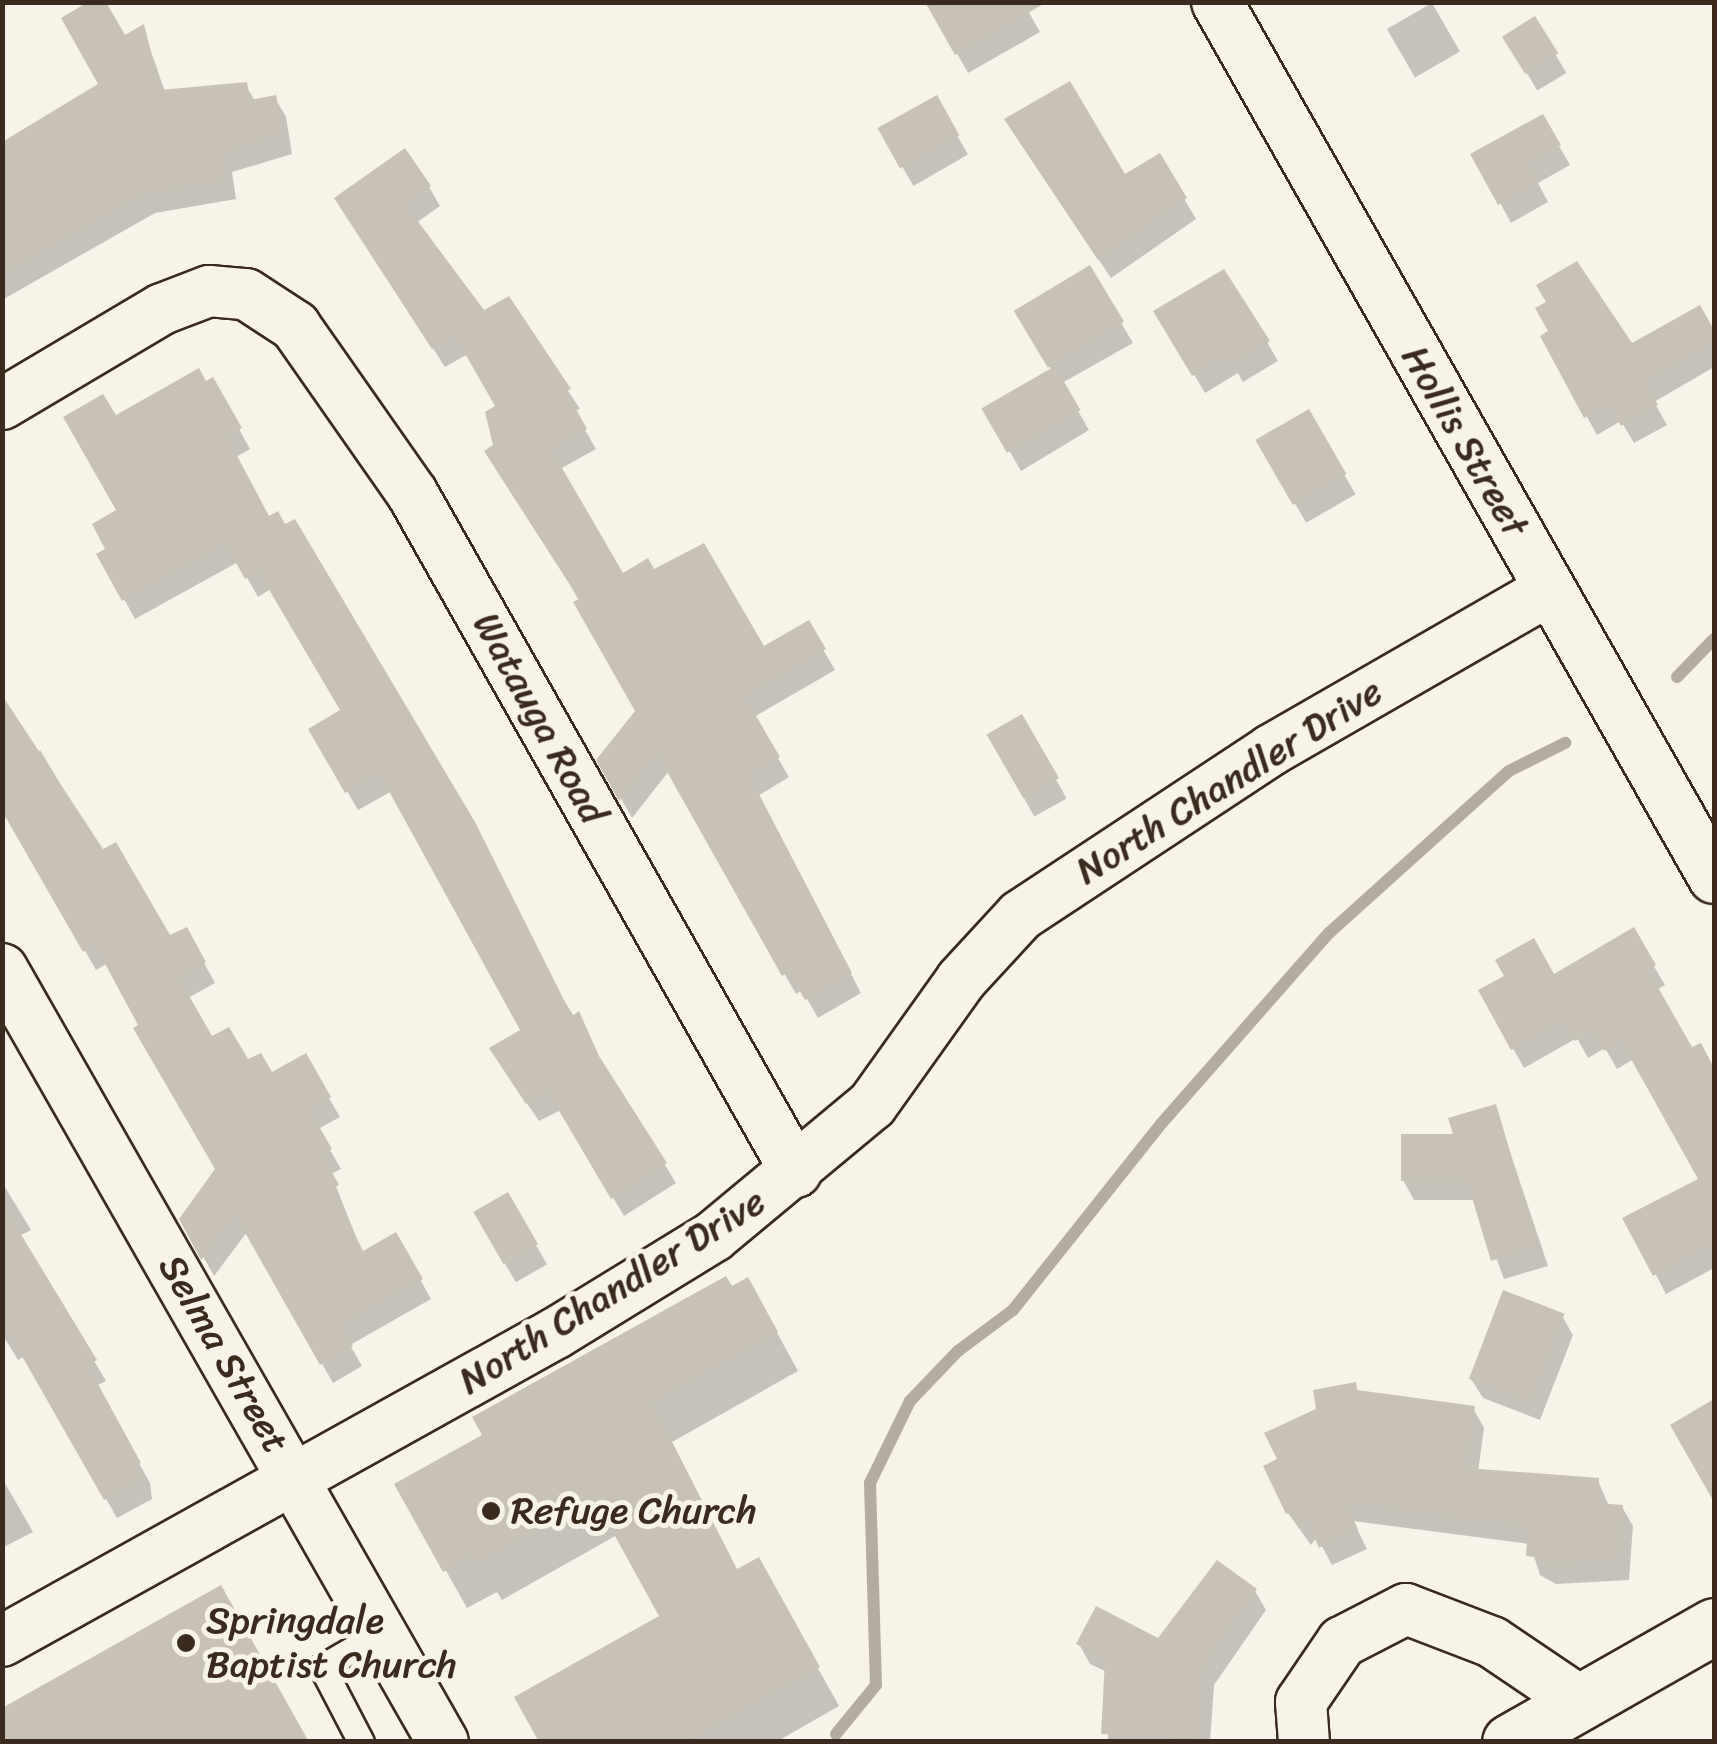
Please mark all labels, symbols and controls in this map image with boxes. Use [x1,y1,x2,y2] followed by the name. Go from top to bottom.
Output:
[1392,337,1538,545] street label: Hollis Street
[463,605,617,831] street label: Watauga Road
[1067,668,1391,894] street label: North Chandler Drive
[450,1178,774,1404] street label: North Chandler Drive
[149,1246,299,1462] street label: Selma Street
[511,1488,757,1534] place label: Refuge Church
[480,1500,502,1522] marker: Refuge Church
[206,1598,457,1688] place label: Springdale Baptist Church
[175,1632,197,1654] marker: Springdale Baptist Church

